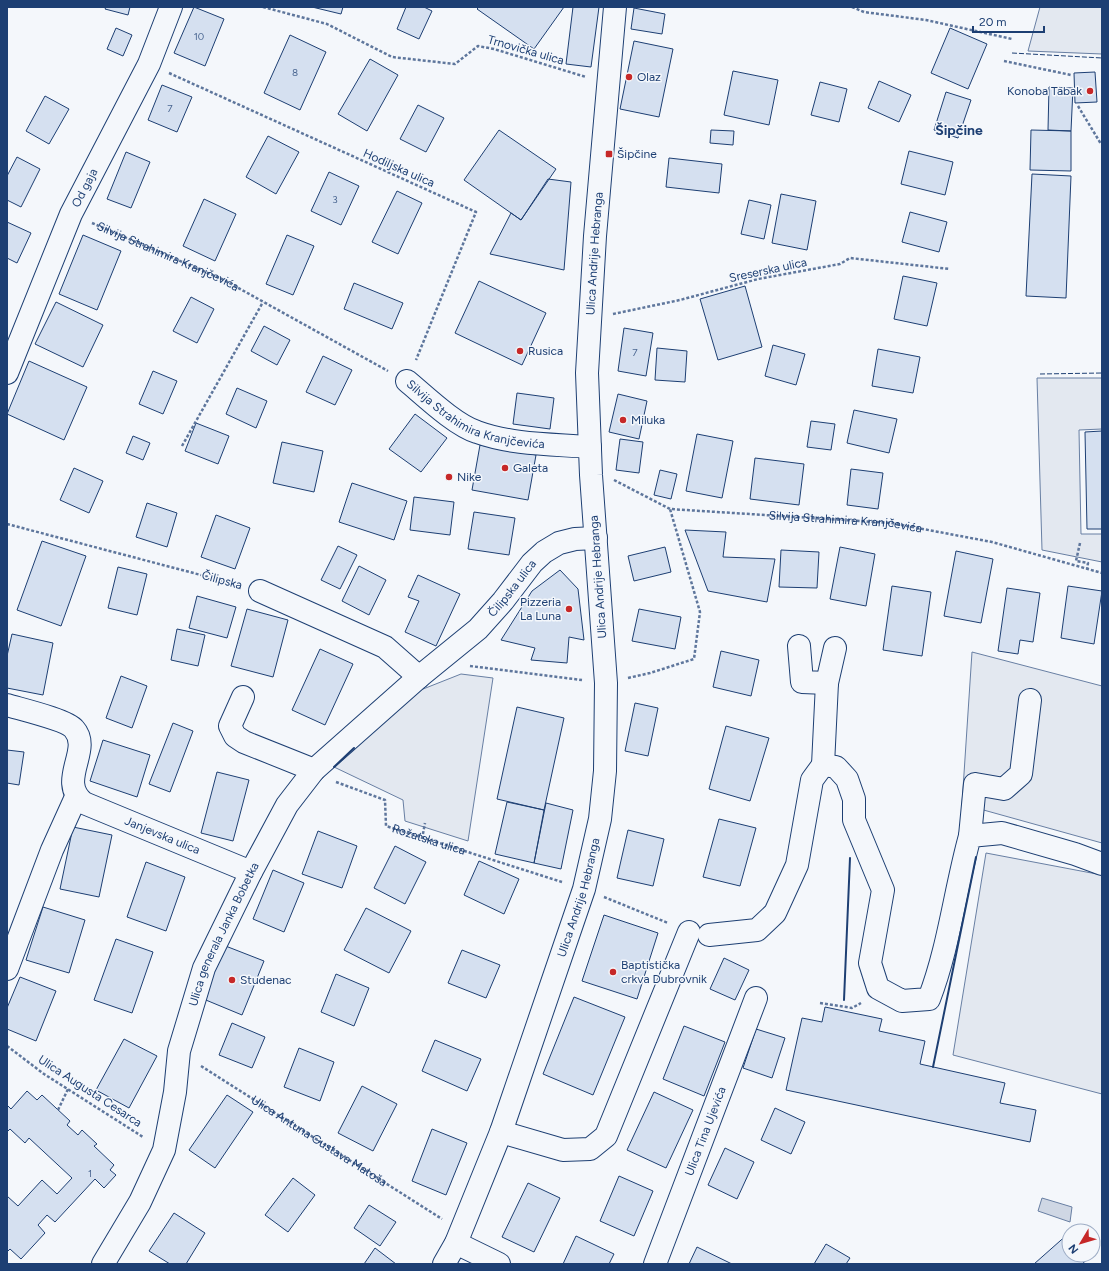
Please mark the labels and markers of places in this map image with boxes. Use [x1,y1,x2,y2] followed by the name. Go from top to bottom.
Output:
[637,70,661,84] place label: Olaz
[624,72,634,82] marker: Olaz
[1007,84,1082,98] place label: Konoba Tabak
[1085,86,1095,96] marker: Konoba Tabak
[617,147,657,161] place label: Šipčine
[604,149,614,159] marker: Šipčine
[528,344,563,358] place label: Rusica
[515,346,525,356] marker: Rusica
[631,413,665,427] place label: Miluka
[618,415,628,425] marker: Miluka
[513,461,548,475] place label: Galeta
[500,463,510,473] marker: Galeta
[457,470,482,484] place label: Nike
[444,472,454,482] marker: Nike
[520,595,561,623] place label: Pizzeria La Luna
[564,604,574,614] marker: Pizzeria La Luna
[621,958,707,986] place label: Baptistička crkva Dubrovnik
[608,967,618,977] marker: Baptistička crkva Dubrovnik
[240,973,292,987] place label: Studenac
[227,975,237,985] marker: Studenac

